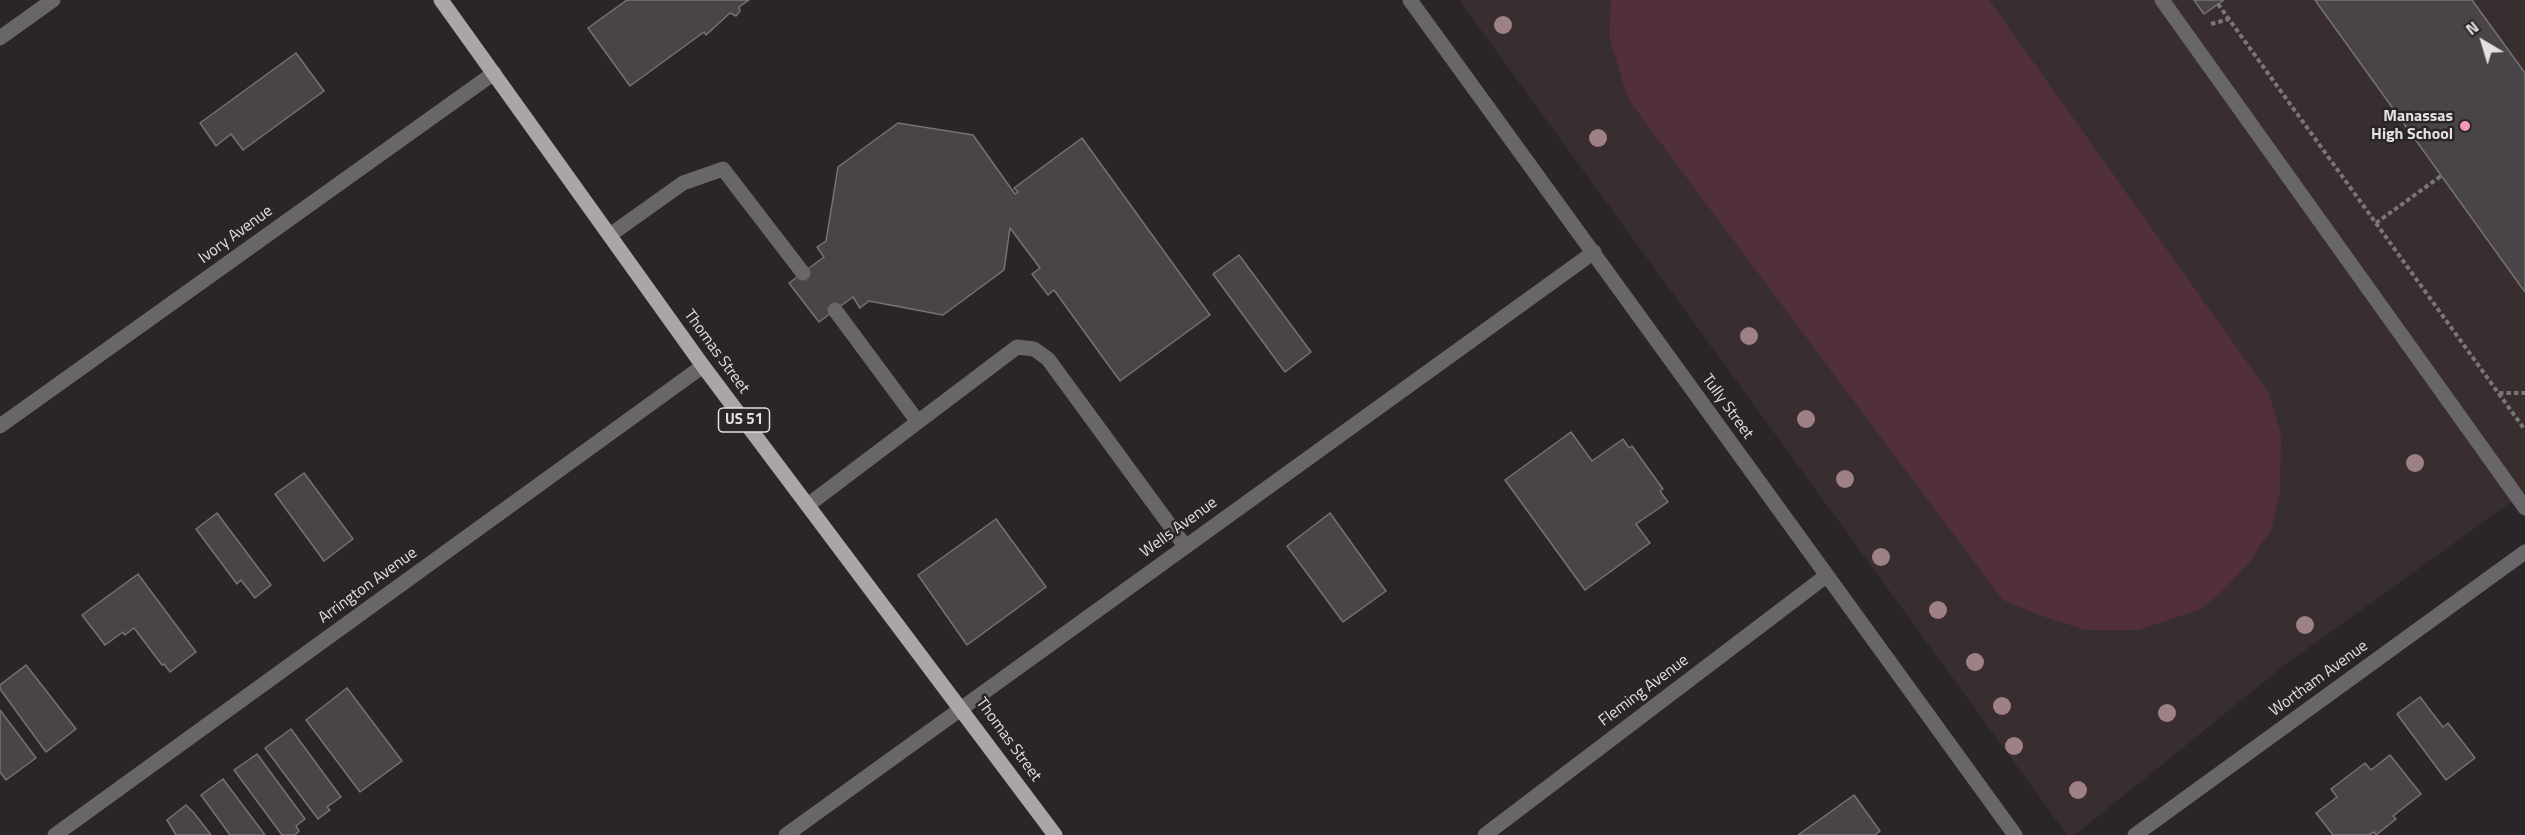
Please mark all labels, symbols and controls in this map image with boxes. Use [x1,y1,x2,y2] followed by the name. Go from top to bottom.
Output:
[2453,12,2513,72] north arrow
[2460,15,2484,41] text: N
[2371,107,2453,145] place label: Manassas High School
[2458,119,2472,133] marker: Manassas High School
[195,202,277,268] street label: Ivory Avenue
[679,306,753,398] street label: Thomas Street
[1697,371,1757,443] street label: Tully Street
[718,408,770,432] road number: US 51
[1137,494,1221,562] street label: Wells Avenue
[315,544,421,628] street label: Arrington Avenue
[2266,637,2372,721] street label: Wortham Avenue
[1595,651,1693,731] street label: Fleming Avenue
[971,694,1045,786] street label: Thomas Street

